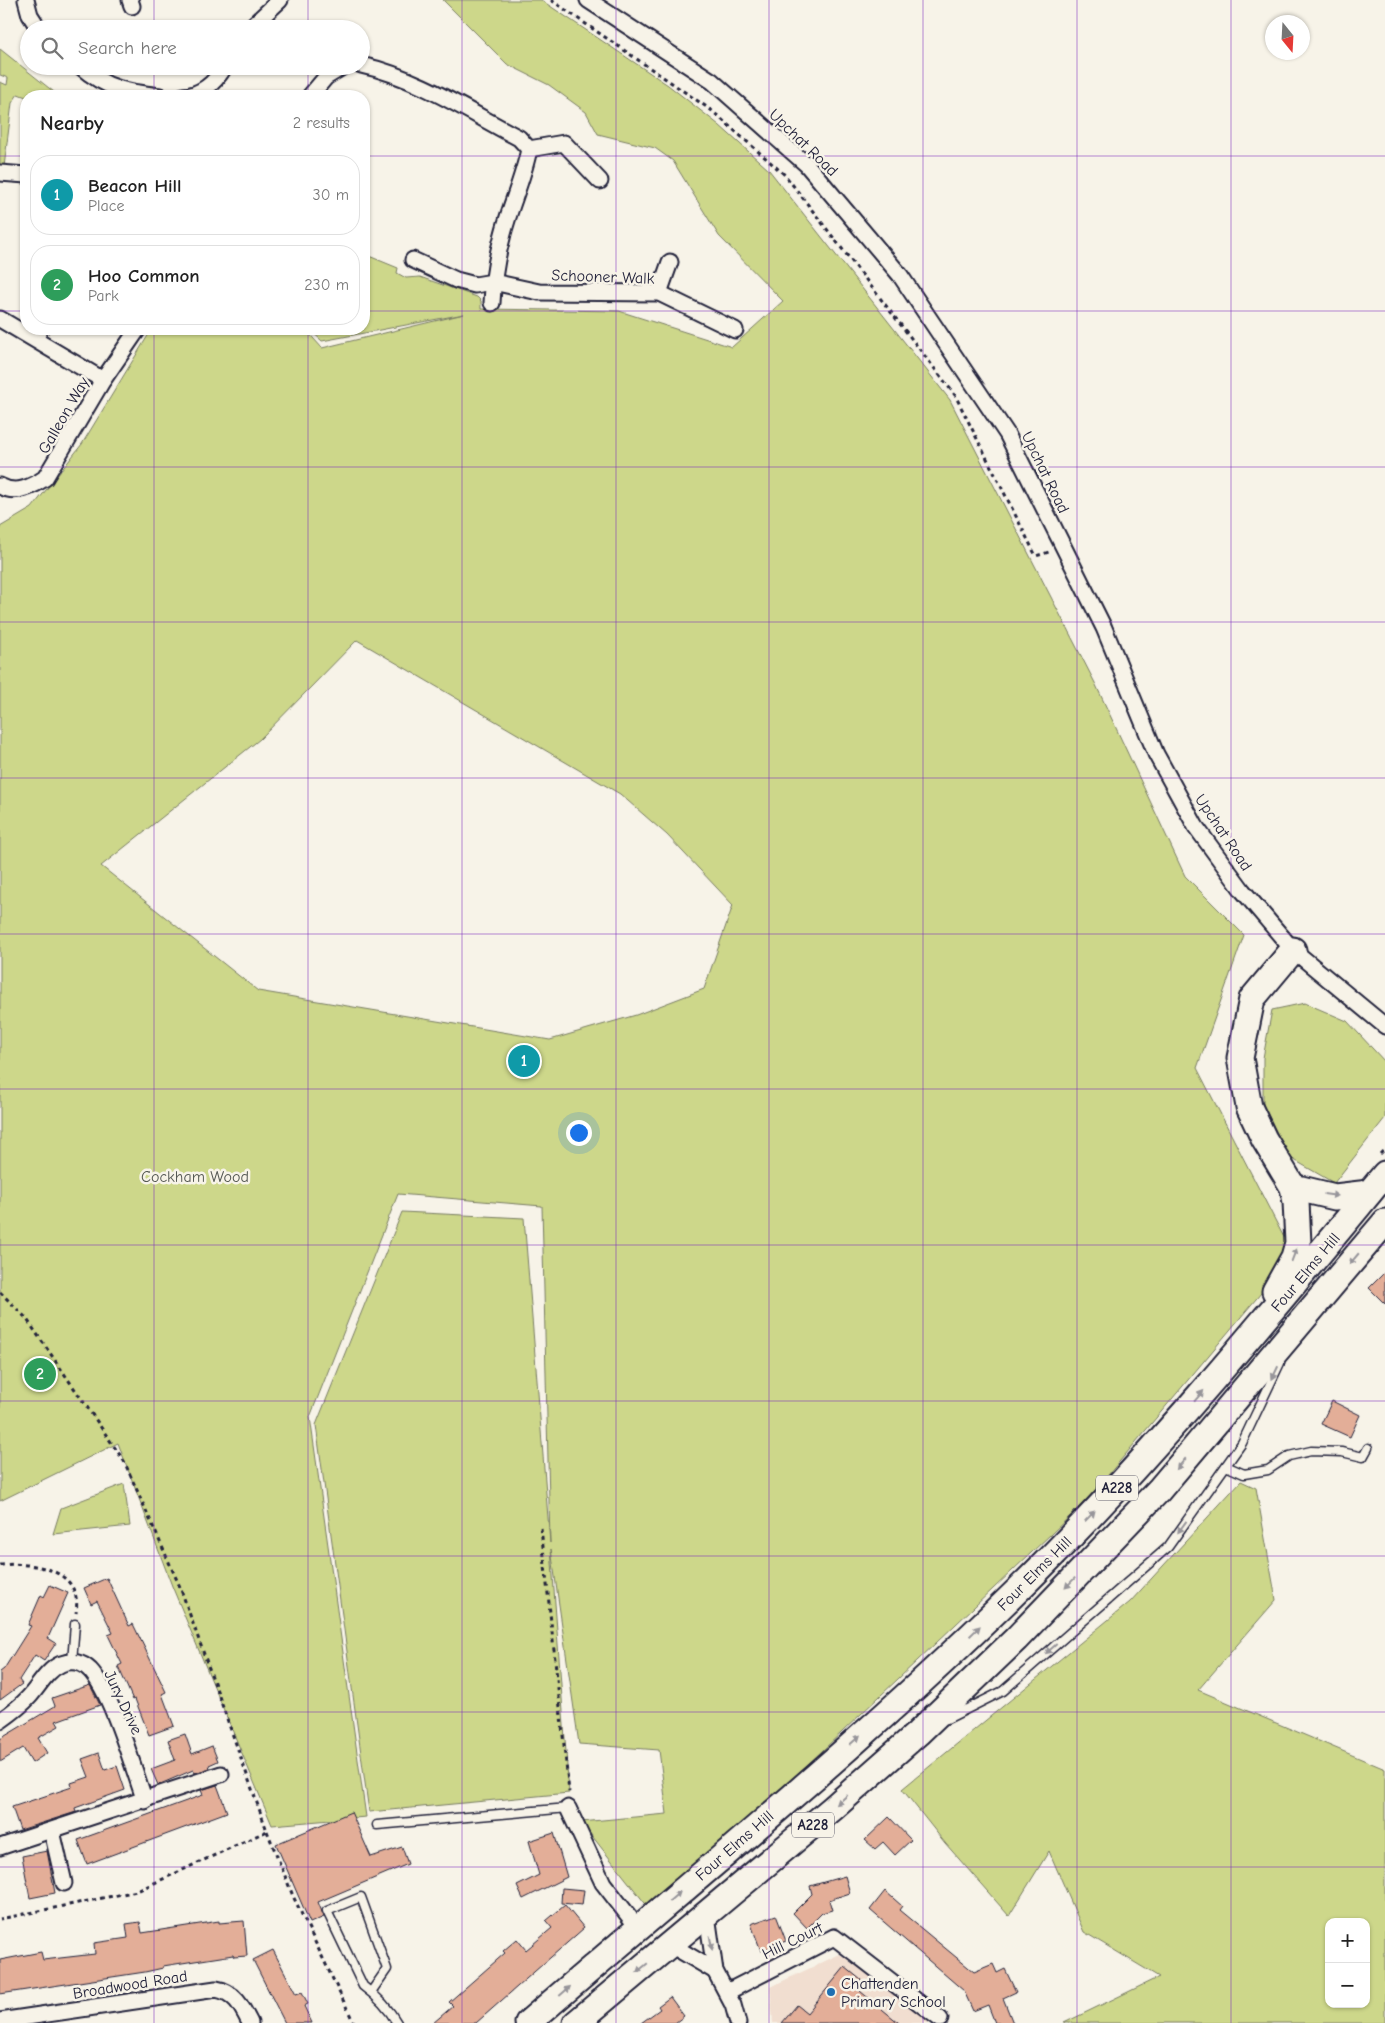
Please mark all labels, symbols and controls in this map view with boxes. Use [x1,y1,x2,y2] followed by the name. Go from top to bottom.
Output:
[1265,15,1310,60] north arrow
[20,20,370,75] search box
[38,34,66,62] icon: search
[78,37,177,59] text: Search here
[765,105,841,180] street label: Upchat Road
[40,111,104,135] text: Nearby
[293,114,350,132] text: 2 results
[88,175,182,197] text: Beacon Hill
[54,186,60,204] text: 1
[313,186,349,204] text: 30 m
[88,197,124,215] text: Place
[88,265,200,287] text: Hoo Common
[551,266,655,288] street label: Schooner Walk
[53,276,61,294] text: 2
[304,276,349,294] text: 230 m
[88,287,119,305] text: Park
[35,373,93,457] street label: Galleon Way
[1018,429,1073,516] street label: Upchat Road
[1191,791,1255,874] street label: Upchat Road
[508,1042,540,1080] pin: 1
[566,1120,592,1146] your location
[141,1168,249,1186] park label: Cockham Wood
[1323,1191,1339,1199] one-way arrow
[1268,1230,1344,1316] street label: Four Elms Hill
[1290,1247,1298,1262] one-way arrow
[1348,1253,1359,1266] one-way arrow
[24,1355,56,1393] pin: 2
[1271,1366,1279,1380] one-way arrow
[1194,1389,1205,1402] one-way arrow
[1176,1457,1187,1470] one-way arrow
[1096,1476,1138,1500] road number: A228
[1084,1510,1096,1522] one-way arrow
[1177,1520,1187,1533] one-way arrow
[994,1533,1075,1614] street label: Four Elms Hill
[1065,1576,1077,1588] one-way arrow
[968,1625,980,1637] one-way arrow
[1045,1643,1057,1654] one-way arrow
[100,1667,146,1737] street label: Jury Drive
[848,1734,860,1746] one-way arrow
[837,1794,849,1806] one-way arrow
[692,1807,777,1884] street label: Four Elms Hill
[792,1812,834,1838] road number: A228
[669,1891,681,1902] one-way arrow
[759,1918,826,1963] street label: Hill Court
[1325,1918,1370,2008] map controls
[1325,1918,1370,1963] button: +
[708,1935,716,1951] one-way arrow
[636,1963,649,1974] one-way arrow
[1325,1963,1370,2008] button: −
[72,1967,189,2003] street label: Broadwood Road
[841,1975,946,2011] place label: Chattenden Primary School
[559,1985,571,1997] one-way arrow
[825,1986,837,1998] marker: Chattenden Primary School

